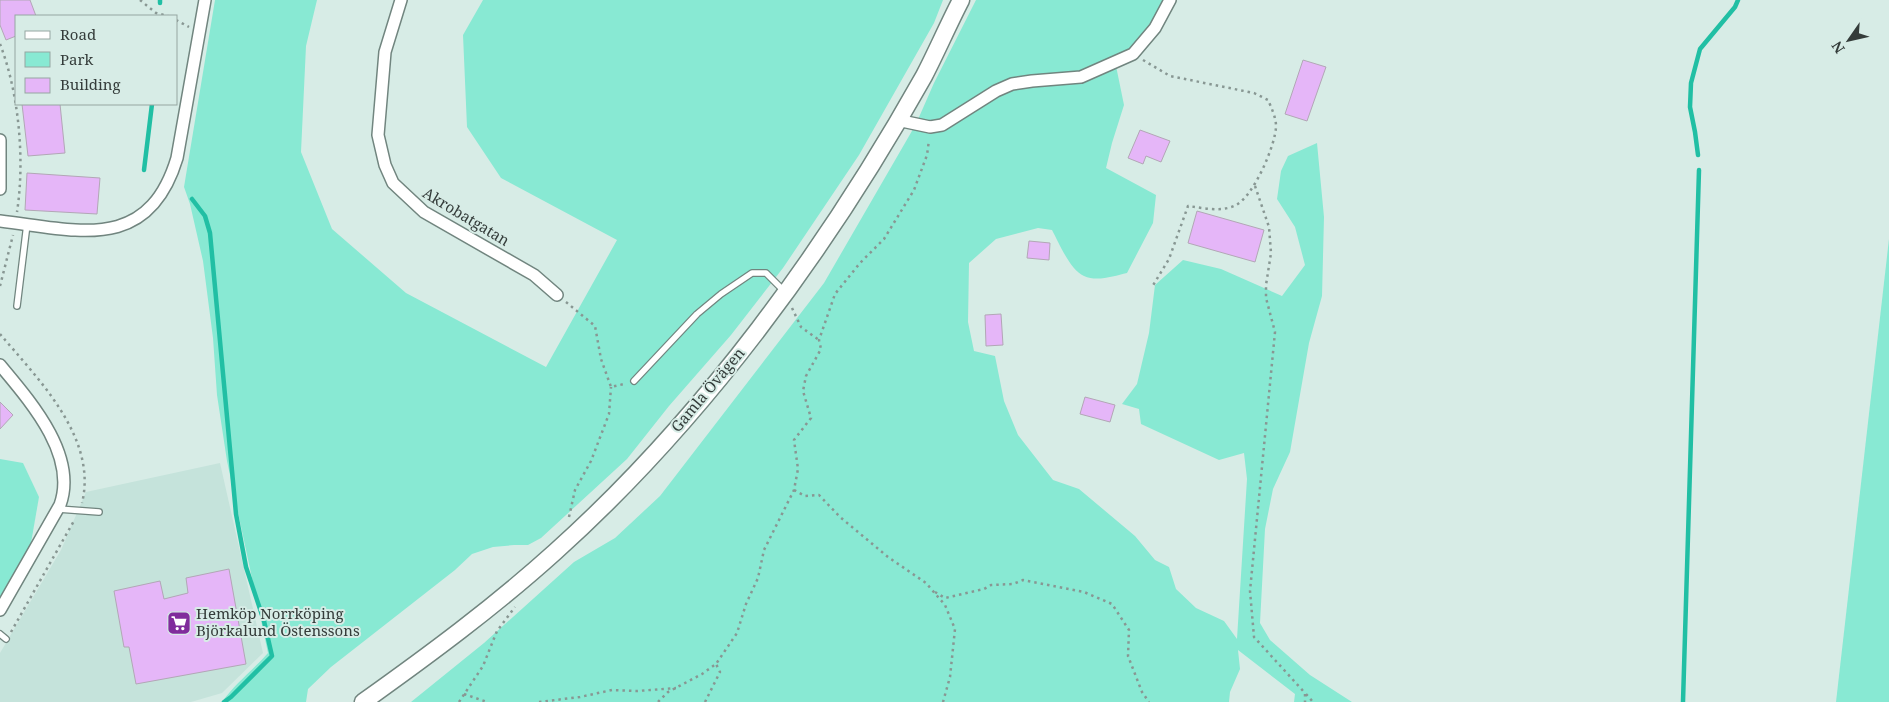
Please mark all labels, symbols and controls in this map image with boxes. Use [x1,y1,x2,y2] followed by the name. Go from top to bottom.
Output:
[15,15,178,105] legend
[1824,15,1874,65] north arrow
[60,24,96,44] text: Road
[1827,38,1849,57] text: N
[60,49,94,69] text: Park
[60,74,121,94] text: Building
[419,182,514,250] street label: Akrobatgatan
[666,343,749,436] street label: Gamla Övägen
[196,603,360,640] place label: Hemköp Norrköping Björkalund Östenssons
[166,610,192,636] supermarket icon: Hemköp Norrköping Björkalund Östenssons

